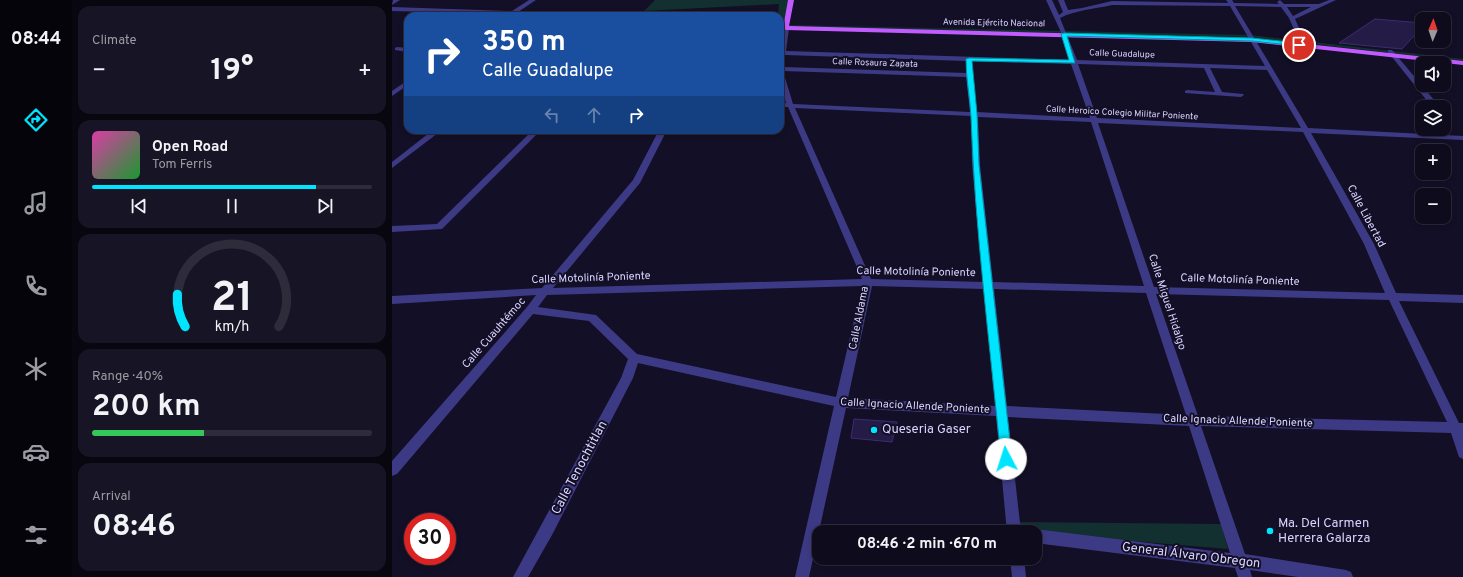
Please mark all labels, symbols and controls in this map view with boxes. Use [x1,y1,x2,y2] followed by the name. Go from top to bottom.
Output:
[1415,12,1451,48] north arrow
[1415,12,1451,224] map controls
[943,17,1045,29] street label: Avenida Ejército Nacional
[482,25,566,61] text: 350 m
[11,28,61,51] text: 08:44
[416,28,468,80] icon: right
[1282,28,1316,62] pin
[92,33,137,49] text: Climate
[1288,34,1310,56] icon: arrive
[1089,47,1155,61] street label: Calle Guadalupe
[211,53,253,90] text: 19°
[832,56,918,70] street label: Calle Rosaura Zapata
[1415,56,1451,92] button: sound
[92,58,106,85] text: −
[358,58,372,85] text: +
[482,60,614,83] text: Calle Guadalupe
[1415,100,1451,136] button: layers
[541,104,563,126] icon: left
[583,104,605,126] icon: ahead
[625,104,647,126] icon: right
[1046,104,1199,122] street label: Calle Heroico Colegio Militar Poniente
[22,106,50,134] icon: directions
[152,138,228,157] text: Open Road
[1415,144,1451,180] button: +
[152,157,212,173] text: Tom Ferris
[1344,182,1388,250] street label: Calle Libertad
[1415,188,1451,224] button: −
[22,189,50,217] icon: music
[128,195,150,217] icon: previous
[221,195,243,217] icon: pause
[314,195,336,217] icon: next
[1145,252,1189,352] street label: Calle Miguel Hidalgo
[856,264,976,280] street label: Calle Motolinía Poniente
[531,269,651,287] street label: Calle Motolinía Poniente
[1180,271,1300,289] street label: Calle Motolinía Poniente
[22,272,50,300] icon: phone
[211,272,253,325] text: 21
[846,285,872,351] street label: Calle Aldama
[459,295,529,371] street label: Calle Cuauhtémoc
[215,317,249,335] text: km/h
[22,355,50,383] icon: climate
[92,369,163,385] text: Range · 40%
[92,389,201,426] text: 200 km
[840,395,990,417] street label: Calle Ignacio Allende Poniente
[1163,411,1313,431] street label: Calle Ignacio Allende Poniente
[549,418,611,518] street label: Calle Tenochtitlan
[882,422,971,438] place label: Queseria Gaser
[869,425,879,435] marker: Queseria Gaser
[22,438,50,466] icon: car
[985,438,1027,480] position arrow
[92,489,131,505] text: Arrival
[92,509,176,546] text: 08:46
[404,513,456,565] speed limit sign: 30
[1278,516,1370,547] place label: Ma. Del Carmen Herrera Galarza
[22,521,50,549] icon: filters
[1265,526,1275,536] marker: Ma. Del Carmen Herrera Galarza
[857,535,997,554] text: 08:46 · 2 min · 670 m
[1121,538,1261,572] street label: General Álvaro Obregon

